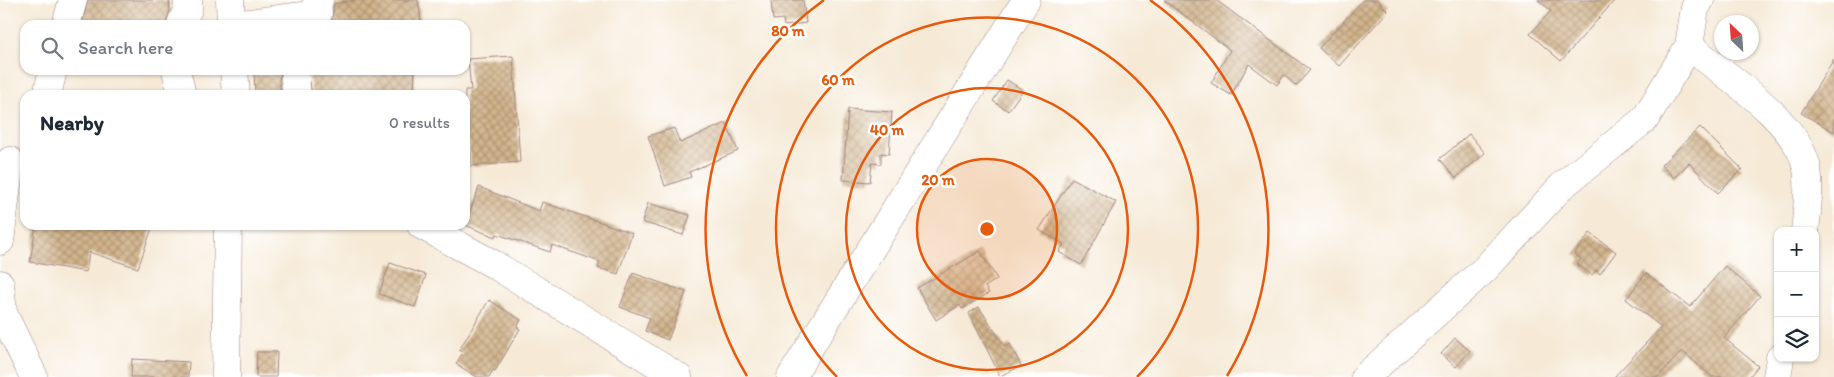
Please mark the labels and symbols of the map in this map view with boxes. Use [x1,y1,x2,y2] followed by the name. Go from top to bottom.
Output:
[1714,15,1759,60] north arrow
[771,22,805,40] text: 80 m
[821,71,855,89] text: 60 m
[870,121,905,139] text: 40 m
[921,171,955,189] text: 20 m
[978,220,996,238] centre of rings

